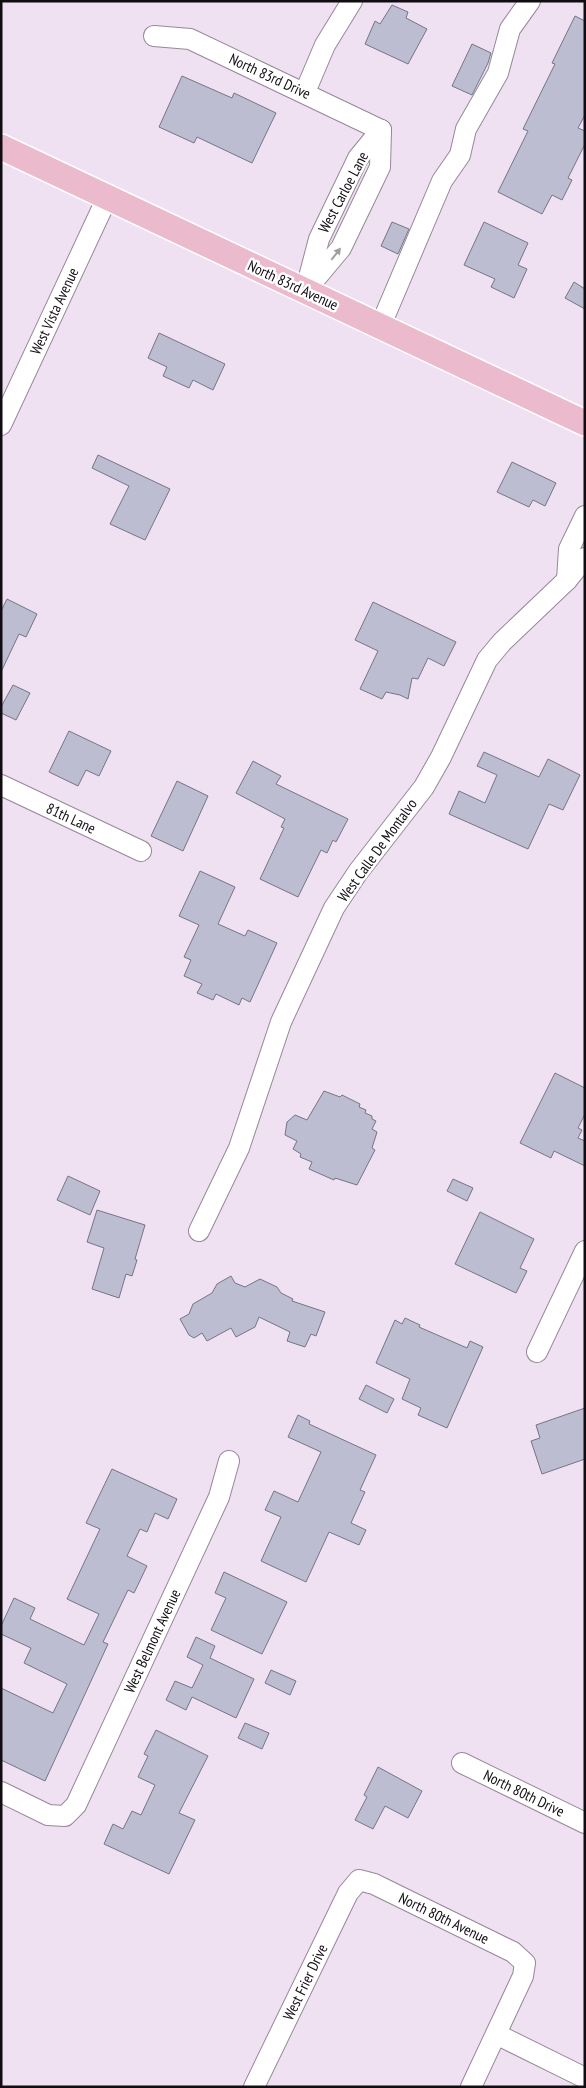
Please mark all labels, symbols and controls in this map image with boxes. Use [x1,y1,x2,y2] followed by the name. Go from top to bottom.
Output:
[226,49,314,103] street label: North 83rd Drive
[314,148,372,236] street label: West Carloe Lane
[331,247,342,260] one-way arrow
[245,256,341,314] street label: North 83rd Avenue
[26,264,82,358] street label: West Vista Avenue
[333,795,421,905] street label: West Calle De Montalvo
[43,798,99,838] street label: 81th Lane
[120,1586,184,1696] street label: West Belmont Avenue
[480,1765,568,1821] street label: North 80th Drive
[396,1888,492,1948] street label: North 80th Avenue
[278,1941,332,2023] street label: West Frier Drive

